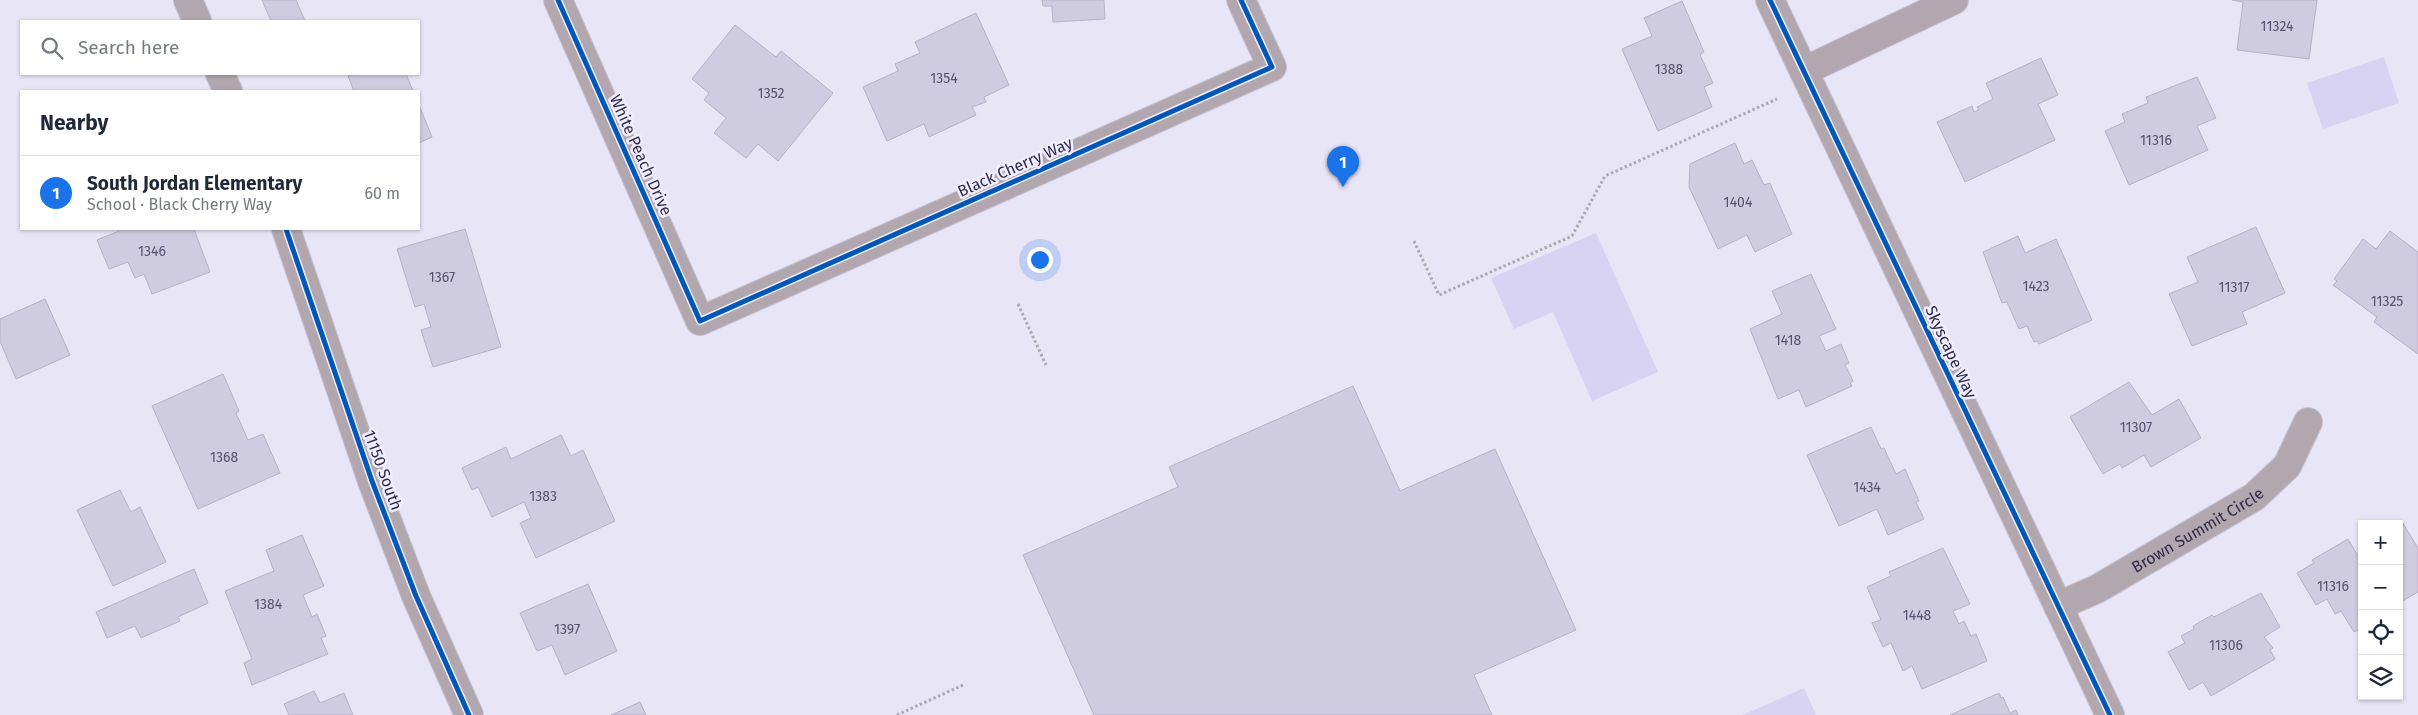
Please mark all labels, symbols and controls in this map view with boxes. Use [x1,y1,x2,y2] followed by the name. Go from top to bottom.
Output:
[2261,18,2294,35] house number: 11324
[20,20,420,75] search box
[38,34,66,62] icon: search
[78,36,179,59] text: Search here
[1655,61,1684,78] house number: 1388
[930,70,958,87] house number: 1354
[758,85,784,102] house number: 1352
[606,92,676,218] street label: White Peach Drive
[40,110,108,136] text: Nearby
[2140,132,2172,149] house number: 11316
[955,133,1075,201] street label: Black Cherry Way
[1327,146,1359,187] pin: 1
[87,172,302,195] text: South Jordan Elementary
[52,184,60,203] text: 1
[365,184,400,203] text: 60 m
[1724,194,1753,211] house number: 1404
[87,195,272,214] text: School · Black Cherry Way
[138,243,166,260] house number: 1346
[1027,247,1053,273] your location
[429,269,455,286] house number: 1367
[2022,278,2050,295] house number: 1423
[2219,279,2249,296] house number: 11317
[2371,293,2403,310] house number: 11325
[1921,303,1981,401] street label: Skyscape Way
[1775,332,1802,349] house number: 1418
[2120,419,2152,436] house number: 11307
[360,427,406,513] street label: 11150 South
[210,449,238,466] house number: 1368
[1853,479,1881,496] house number: 1434
[2128,484,2267,576] street label: Brown Summit Circle
[529,488,557,505] house number: 1383
[2358,520,2403,700] map controls
[2358,520,2403,565] button: +
[2358,565,2403,610] button: −
[2317,578,2349,595] house number: 11316
[254,596,283,613] house number: 1384
[1903,607,1932,624] house number: 1448
[2358,610,2403,655] button: locate
[554,621,580,638] house number: 1397
[2209,637,2243,654] house number: 11306
[2358,655,2403,700] button: layers

